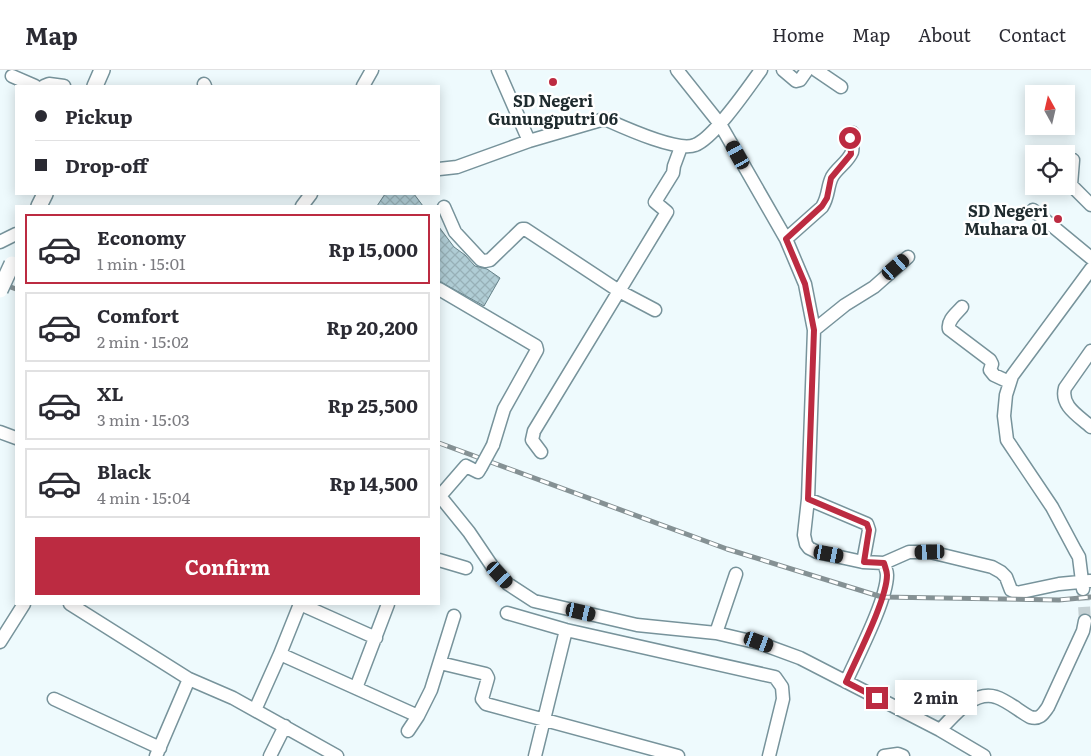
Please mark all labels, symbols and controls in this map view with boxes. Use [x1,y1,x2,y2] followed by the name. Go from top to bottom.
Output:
[25,17,78,52] text: Map
[772,21,824,48] text: Home
[852,21,890,48] text: Map
[918,21,971,48] text: About
[999,21,1066,48] text: Contact
[547,76,559,88] marker: SD Negeri Gunungputri 06
[1025,85,1075,135] north arrow
[1025,85,1075,195] map controls
[488,88,618,130] place label: SD Negeri Gunungputri 06
[65,102,133,130] text: Pickup
[839,127,861,149] route start
[724,138,751,172] car
[1025,145,1075,195] button: locate
[65,151,148,179] text: Drop-off
[964,198,1048,240] place label: SD Negeri Muhara 01
[1052,213,1064,225] marker: SD Negeri Muhara 01
[97,223,186,251] text: Economy
[37,227,82,272] icon: car
[328,235,418,263] text: Rp 15,000
[97,251,186,275] text: 1 min · 15:01
[879,251,912,283] car
[97,301,179,329] text: Comfort
[37,305,82,350] icon: car
[326,313,418,341] text: Rp 20,200
[97,329,189,353] text: 2 min · 15:02
[97,379,124,407] text: XL
[37,383,82,428] icon: car
[327,391,418,419] text: Rp 25,500
[97,407,190,431] text: 3 min · 15:03
[97,457,151,485] text: Black
[37,461,82,506] icon: car
[329,469,418,497] text: Rp 14,500
[97,485,190,509] text: 4 min · 15:04
[35,537,420,595] button: Confirm
[812,544,845,564] car
[914,544,945,560] car
[484,559,515,591] car
[564,601,597,623] car
[742,630,775,654] car
[894,680,977,716] callout: 2 min
[914,685,958,709] text: 2 min
[866,687,888,709] route end

